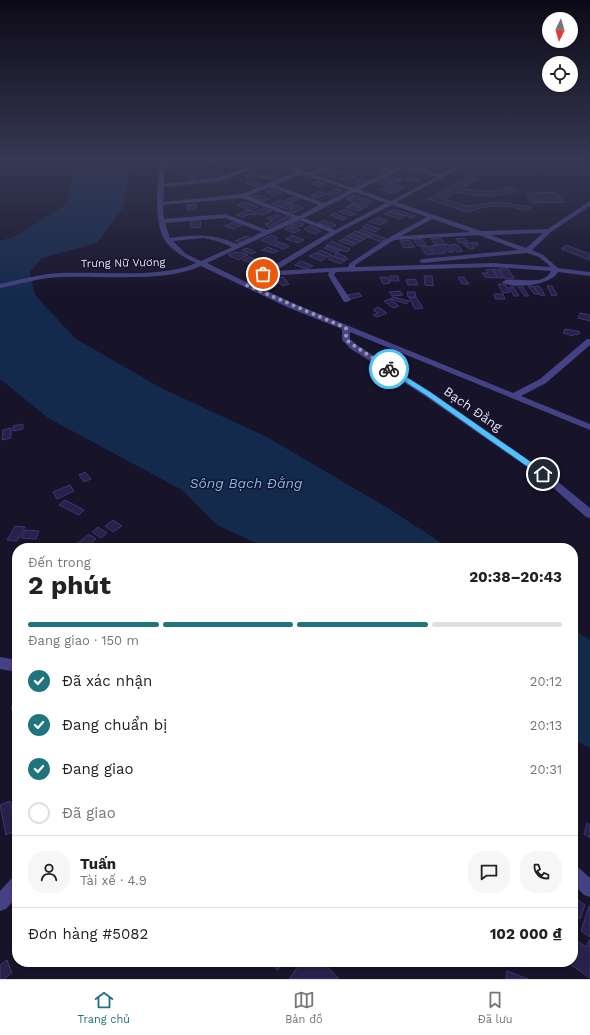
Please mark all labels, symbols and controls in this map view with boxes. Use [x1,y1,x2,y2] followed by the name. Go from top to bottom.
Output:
[542,12,578,48] north arrow
[542,12,578,92] map controls
[542,56,578,92] button: locate
[81,256,166,270] street label: Trưng Nữ Vương
[246,257,280,291] pin
[252,263,274,285] icon: bag
[369,349,409,389] courier
[378,358,400,380] icon: bike
[441,383,505,435] street label: Bạch Đằng
[526,457,560,491] pin
[532,463,554,485] icon: home
[189,475,303,491] water label: Sông Bạch Đằng
[28,555,91,570] text: Đến trong
[469,568,562,586] text: 20:38–20:43
[28,570,111,600] text: 2 phút
[28,633,139,648] text: Đang giao · 150 m
[28,670,50,692] icon: check
[62,672,152,690] text: Đã xác nhận
[530,674,562,689] text: 20:12
[28,714,50,736] icon: check
[62,716,167,734] text: Đang chuẩn bị
[530,718,562,733] text: 20:13
[28,758,50,780] icon: check
[62,760,133,778] text: Đang giao
[530,762,562,777] text: 20:31
[62,804,116,822] text: Đã giao
[28,851,70,893] button: person
[468,851,510,893] button: chat
[520,851,562,893] button: phone
[80,855,116,873] text: Tuấn
[80,873,147,888] text: Tài xế · 4.9
[28,925,148,943] text: Đơn hàng #5082
[490,925,562,943] text: 102 000 ₫
[78,989,130,1026] tab: Trang chủ
[285,989,323,1026] tab: Bản đồ
[478,989,512,1026] tab: Đã lưu

